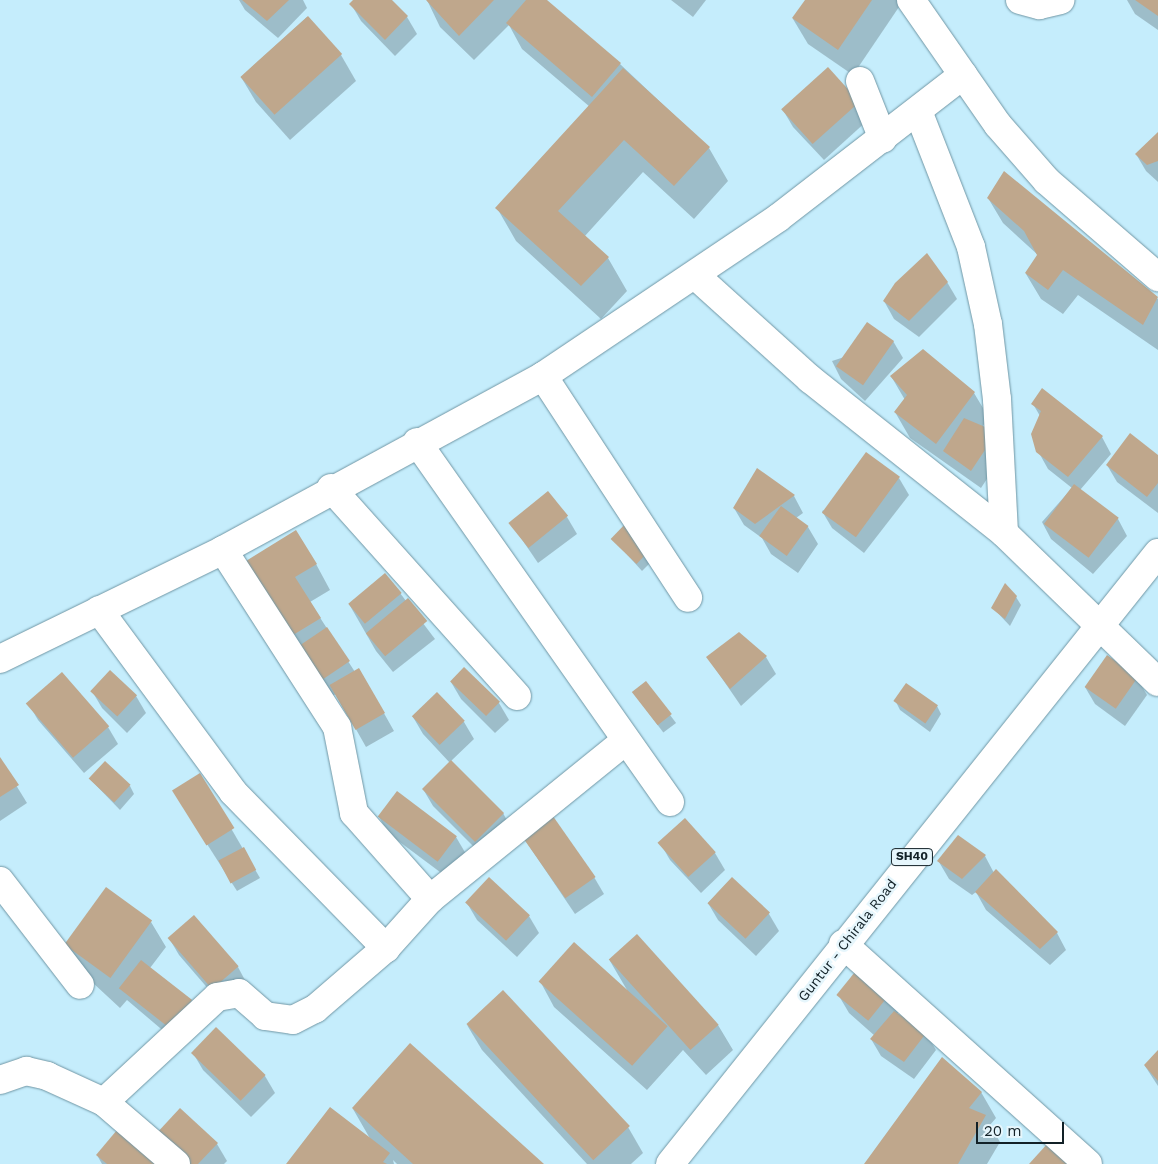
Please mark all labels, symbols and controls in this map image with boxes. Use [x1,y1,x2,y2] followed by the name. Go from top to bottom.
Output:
[891,848,933,866] road number: SH40
[794,875,900,1005] street label: Guntur - Chirala Road
[978,1112,1066,1144] scale bar
[984,1122,1022,1140] text: 20 m

